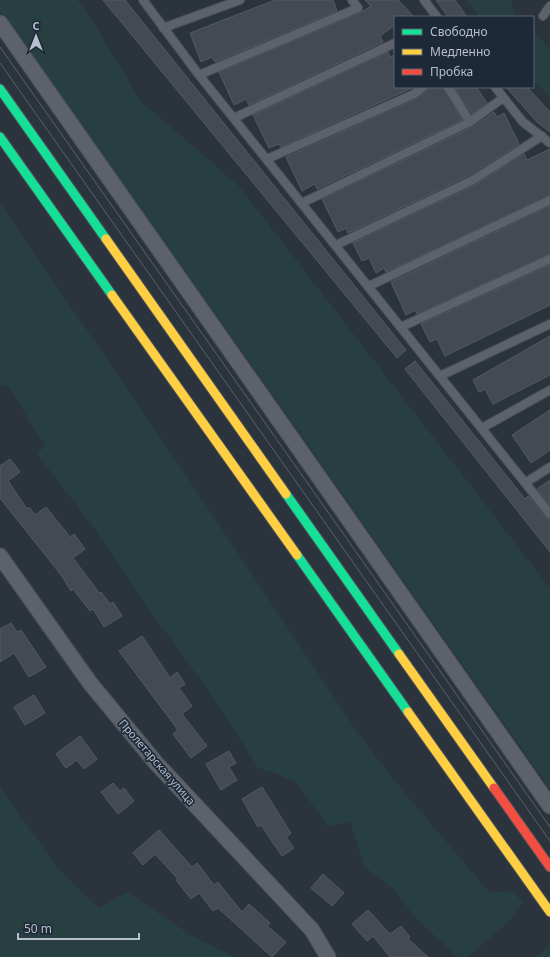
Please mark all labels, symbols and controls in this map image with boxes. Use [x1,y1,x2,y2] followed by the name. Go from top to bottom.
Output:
[16,16,56,56] north arrow
[394,16,534,88] legend
[32,18,40,33] text: С
[430,23,488,40] text: Свободно
[430,43,490,60] text: Медленно
[430,63,473,80] text: Пробка
[116,716,199,808] street label: Пролетарская улица
[18,915,139,941] scale bar
[24,920,52,937] text: 50 m

